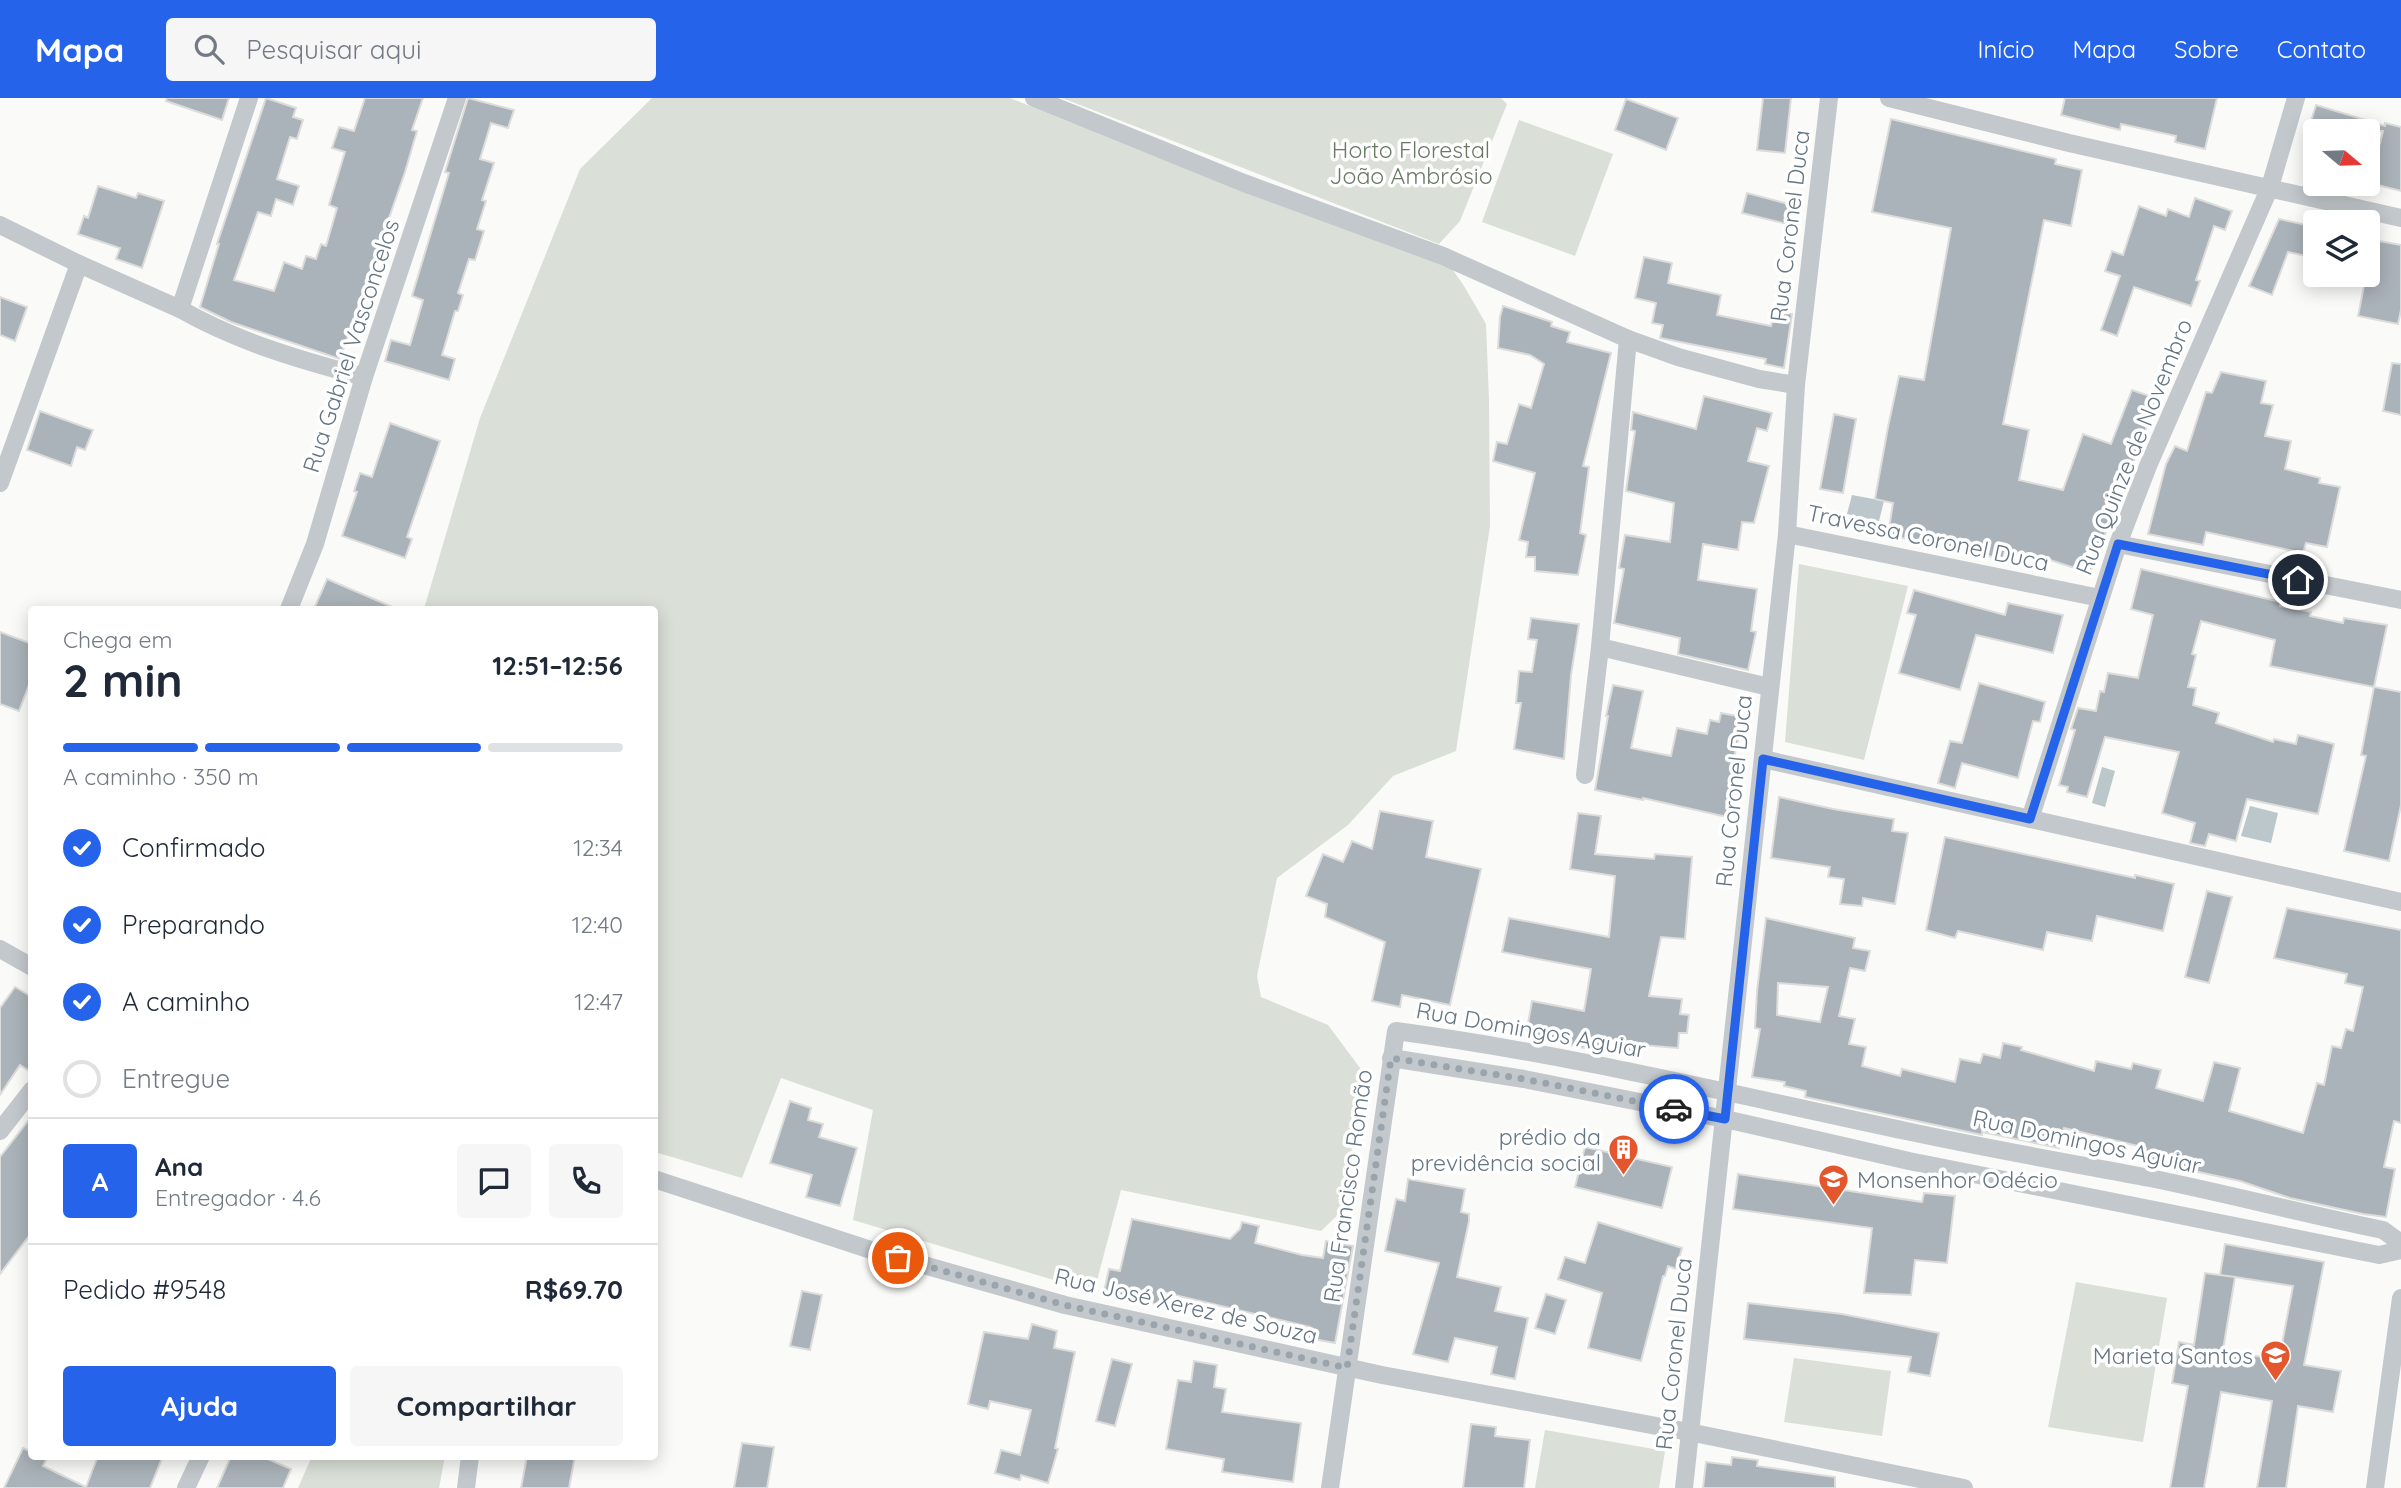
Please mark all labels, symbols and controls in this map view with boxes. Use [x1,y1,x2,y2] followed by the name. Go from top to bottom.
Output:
[166,18,656,81] search box
[35,29,124,70] text: Mapa
[190,30,228,68] icon: search
[246,33,422,66] text: Pesquisar aqui
[1977,34,2034,64] text: Início
[2072,34,2136,64] text: Mapa
[2174,34,2239,64] text: Sobre
[2277,34,2366,64] text: Contato
[2303,119,2380,196] north arrow
[2303,119,2380,287] map controls
[1763,128,1816,323] street label: Rua Coronel Duca
[1329,135,1493,190] park label: Horto Florestal João Ambrósio
[2303,210,2380,287] button: layers
[296,216,405,476] street label: Rua Gabriel Vasconcelos
[2069,315,2198,579] street label: Rua Quinze de Novembro
[1805,498,2052,577] street label: Travessa Coronel Duca
[2268,550,2328,610] pin
[2279,561,2317,599] icon: home
[63,625,172,654] text: Chega em
[492,649,623,682] text: 12:51–12:56
[63,651,183,709] text: 2 min
[1709,693,1758,888] street label: Rua Coronel Duca
[63,762,259,791] text: A caminho · 350 m
[63,829,101,867] icon: check
[122,831,266,864] text: Confirmado
[573,833,623,862] text: 12:34
[63,906,101,944] icon: check
[122,908,265,941] text: Preparando
[572,910,623,939] text: 12:40
[63,983,101,1021] icon: check
[122,985,250,1018] text: A caminho
[574,987,623,1016] text: 12:47
[1414,995,1648,1064] street label: Rua Domingos Aguiar
[122,1062,230,1095] text: Entregue
[1317,1068,1378,1304] street label: Rua Francisco Romão
[1639,1074,1709,1144] courier
[1655,1090,1693,1128] icon: car
[1970,1103,2204,1180] street label: Rua Domingos Aguiar
[1411,1122,1601,1177] place label: prédio da previdência social
[1607,1133,1641,1177] building icon: prédio da previdência social
[457,1144,531,1218] button: chat
[549,1144,623,1218] button: phone
[155,1150,203,1183] text: Ana
[1817,1163,1851,1207] school or university icon: Monsenhor Odécio
[92,1165,108,1198] text: A
[1857,1165,2058,1194] place label: Monsenhor Odécio
[155,1183,321,1212] text: Entregador · 4.6
[868,1228,928,1288] pin
[879,1239,917,1277] icon: bag
[1649,1256,1698,1451] street label: Rua Coronel Duca
[1052,1261,1320,1350] street label: Rua José Xerez de Souza
[63,1273,226,1306] text: Pedido #9548
[525,1273,623,1306] text: R$69.70
[2259,1339,2293,1383] school or university icon: Marieta Santos
[2093,1341,2253,1370] place label: Marieta Santos
[63,1366,336,1446] button: Ajuda
[350,1366,623,1446] button: Compartilhar

